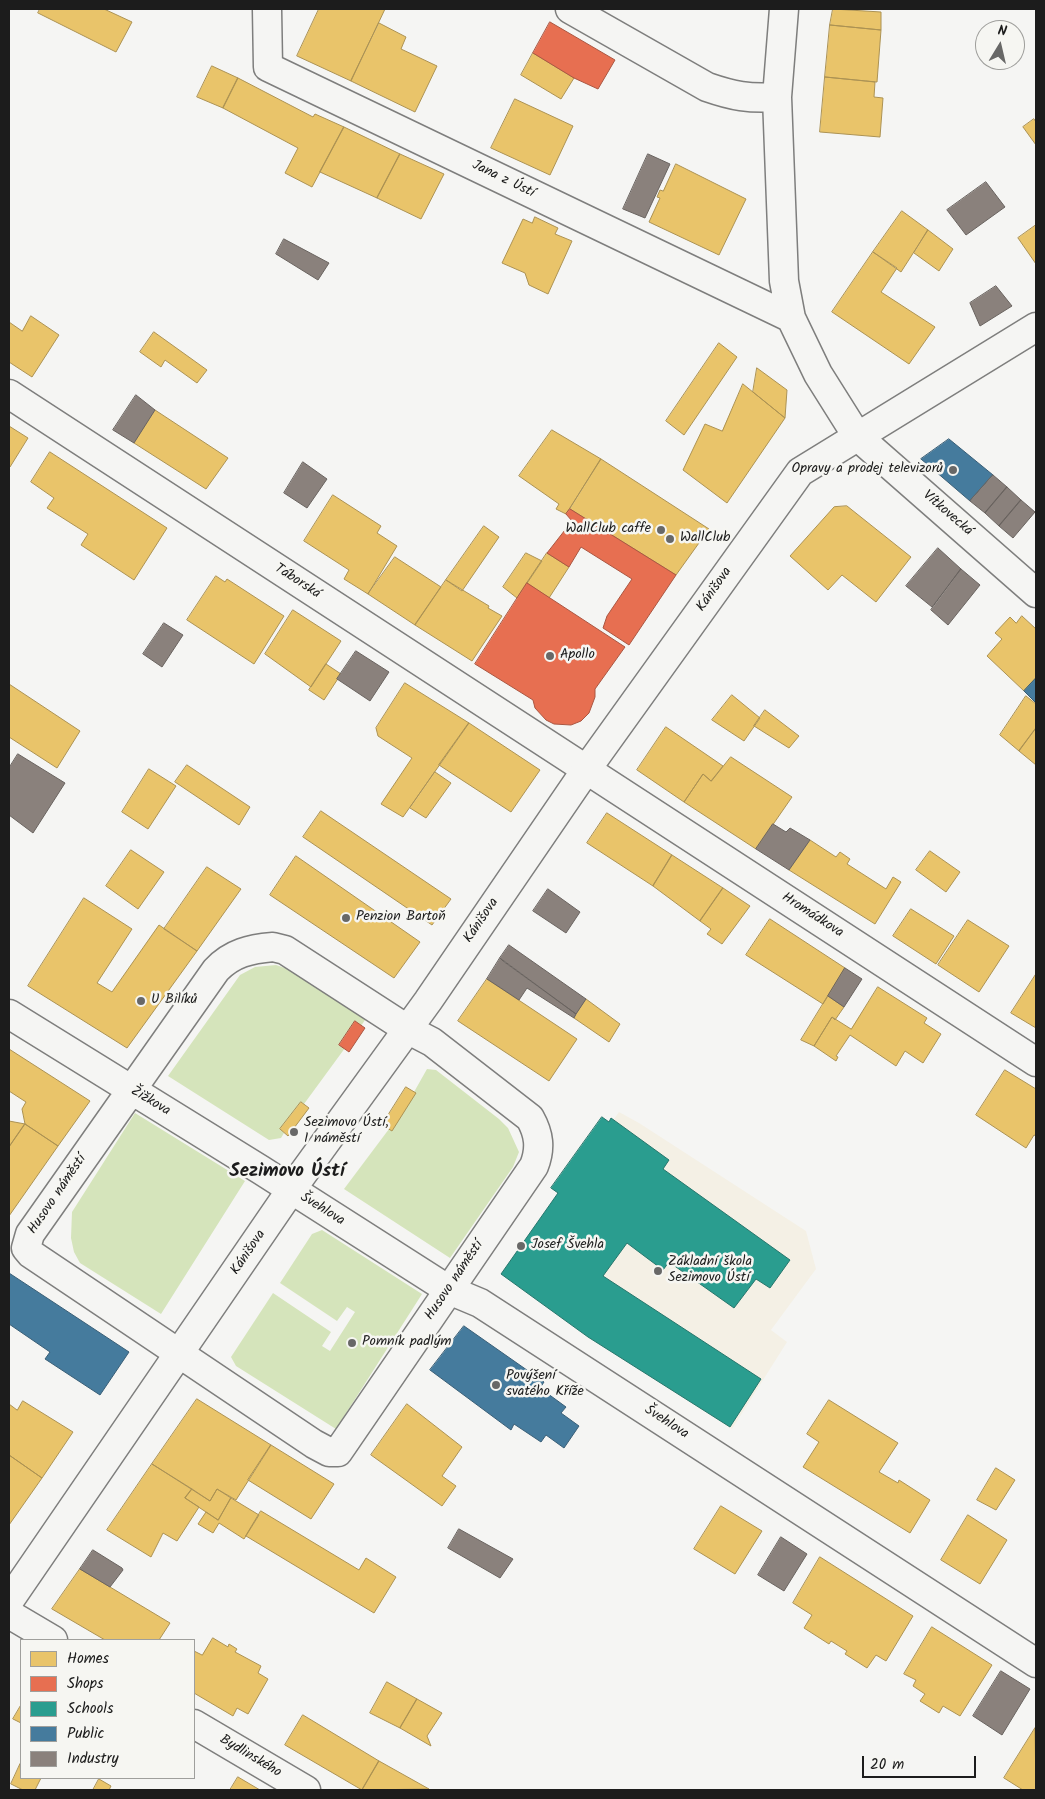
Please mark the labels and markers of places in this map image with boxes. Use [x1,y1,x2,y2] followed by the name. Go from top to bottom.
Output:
[792,462,943,478] place label: Opravy a prodej televizorů
[947,464,959,476] marker: Opravy a prodej televizorů
[565,522,651,538] place label: WallClub caffe
[655,524,667,536] marker: WallClub caffe
[680,531,730,547] place label: WallClub
[664,533,676,545] marker: WallClub
[560,648,595,664] place label: Apollo
[544,650,556,662] marker: Apollo
[356,910,446,926] place label: Penzion Bartoň
[340,912,352,924] marker: Penzion Bartoň
[151,993,197,1009] place label: U Bilíků
[135,995,147,1007] marker: U Bilíků
[304,1116,389,1148] place label: Sezimovo Ústí, I náměstí
[288,1126,300,1138] marker: Sezimovo Ústí, I náměstí
[531,1238,604,1254] place label: Josef Švehla
[515,1240,527,1252] marker: Josef Švehla
[668,1255,752,1288] place label: Základní škola Sezimovo Ústí
[652,1265,664,1277] marker: Základní škola Sezimovo Ústí
[362,1335,451,1351] place label: Pomník padlým
[346,1337,358,1349] marker: Pomník padlým
[506,1369,584,1401] place label: Povýšení svatého Kříže
[490,1379,502,1391] marker: Povýšení svatého Kříže

